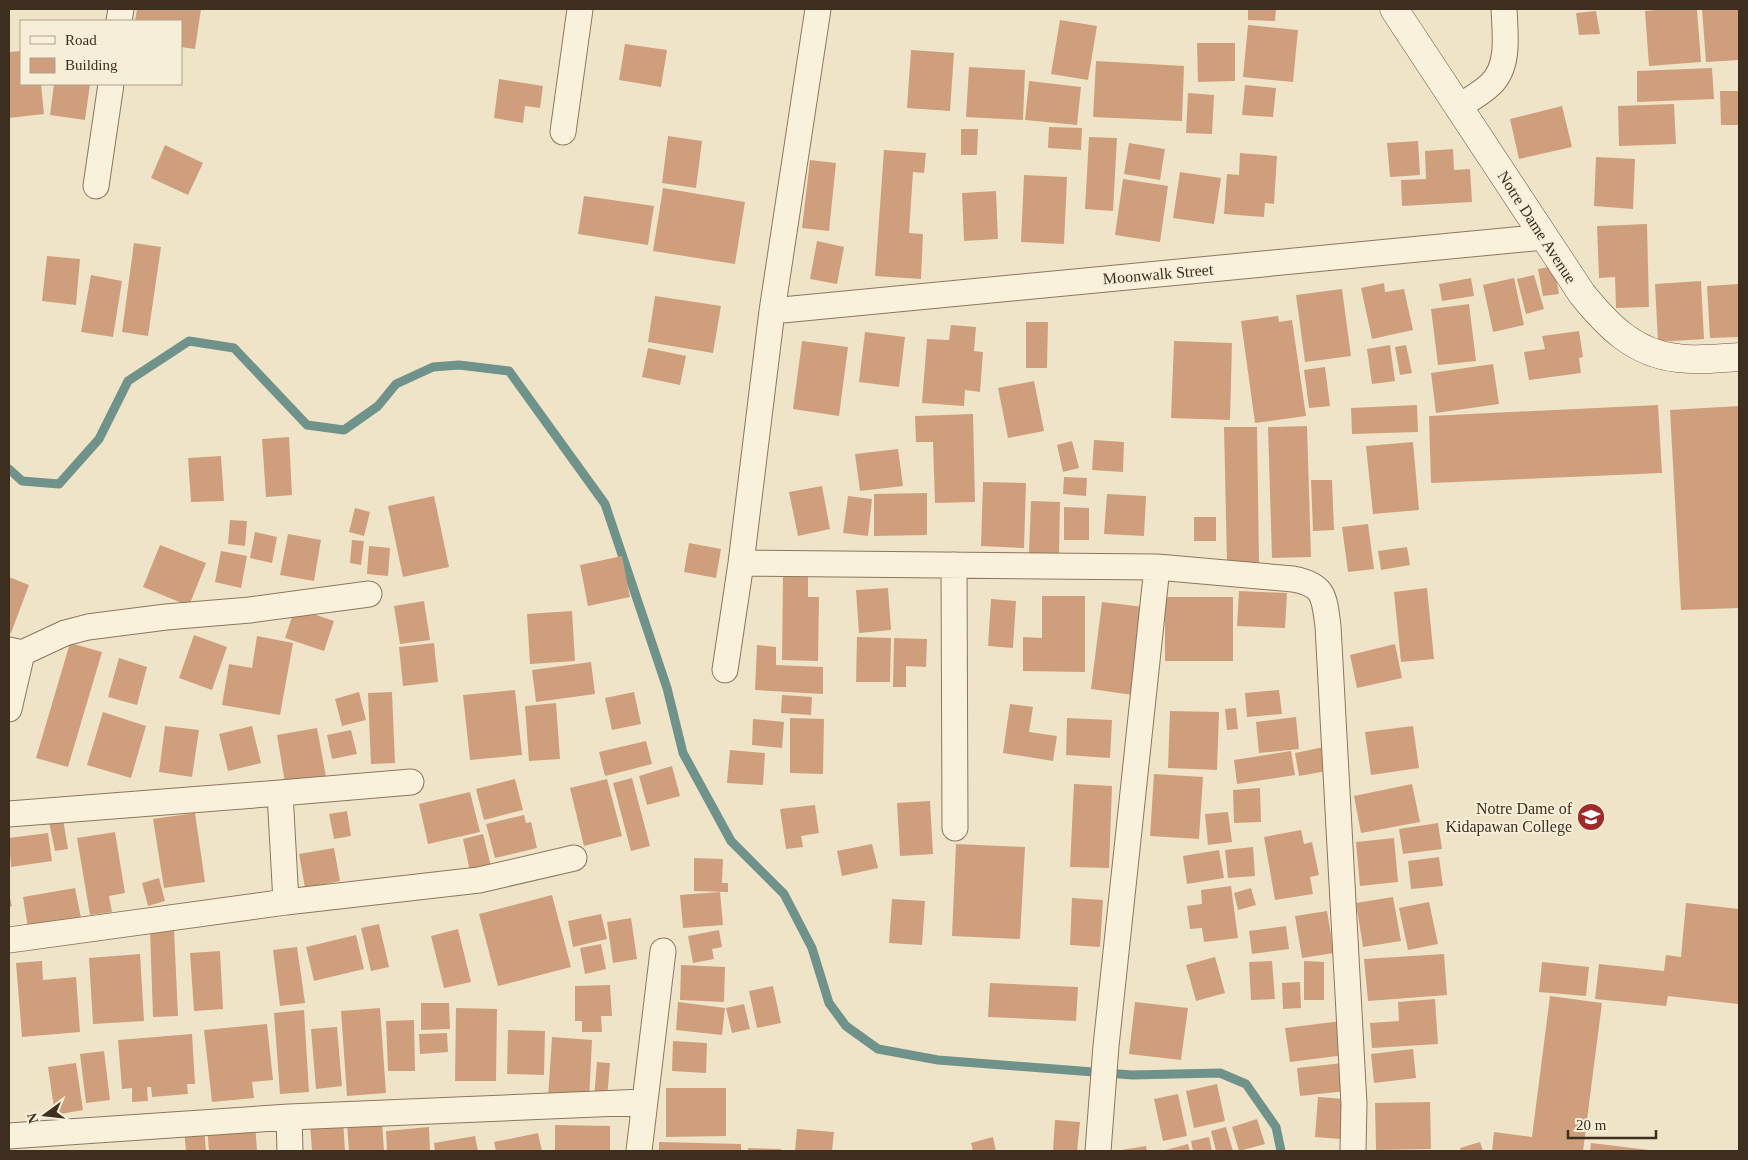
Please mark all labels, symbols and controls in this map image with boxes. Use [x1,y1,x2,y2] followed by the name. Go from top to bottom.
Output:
[20,20,182,85] legend
[65,32,97,48] text: Road
[65,57,118,73] text: Building
[1494,168,1580,286] street label: Notre Dame Avenue
[1102,261,1214,287] street label: Moonwalk Street
[1445,800,1573,836] place label: Notre Dame of Kidapawan College
[1576,802,1606,832] school or university icon: Notre Dame of Kidapawan College
[20,1090,70,1140] north arrow
[1568,1108,1656,1140] scale bar
[24,1111,41,1125] text: N
[1576,1117,1607,1133] text: 20 m

